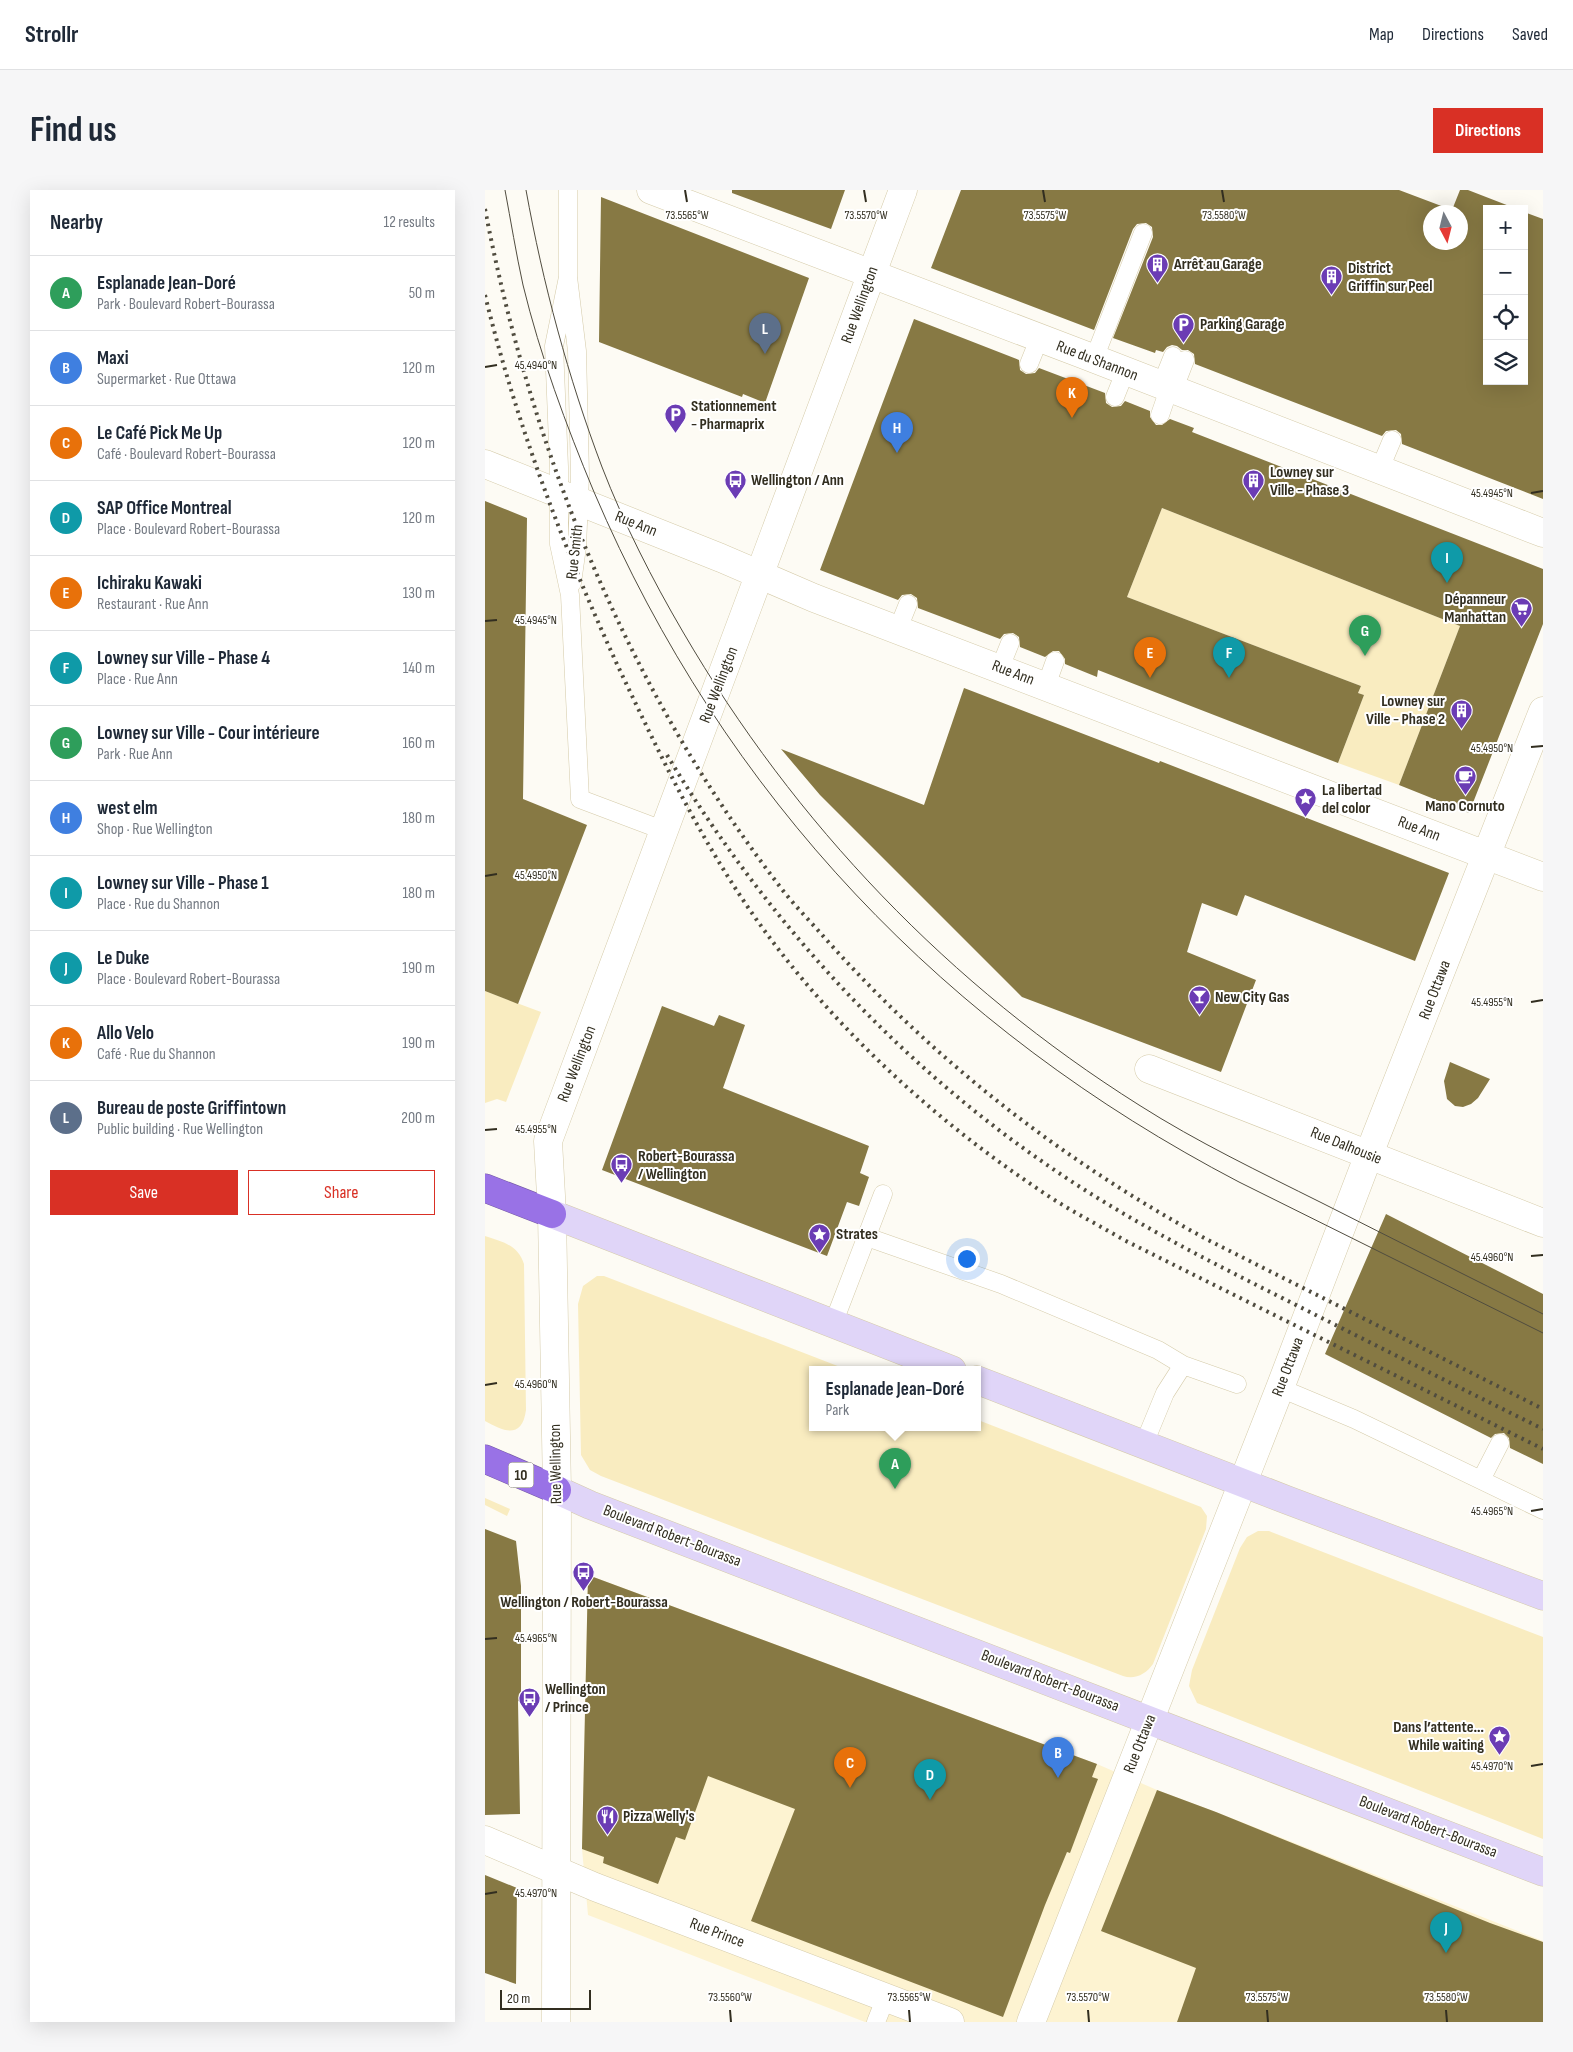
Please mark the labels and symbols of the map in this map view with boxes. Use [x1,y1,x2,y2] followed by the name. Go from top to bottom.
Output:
[1423,205,1468,250] north arrow
[665,208,709,223] text: 73.5565°W
[844,208,888,223] text: 73.5570°W
[1024,208,1066,223] text: 73.5575°W
[1202,208,1246,223] text: 73.5580°W
[1146,252,1170,283] building icon: Arrêt au Garage
[1173,255,1262,274] place label: Arrêt au Garage
[1348,259,1432,296] place label: District Griffin sur Peel
[837,264,883,346] street label: Rue Wellington
[1320,265,1344,296] building icon: District Griffin sur Peel
[1172,312,1196,343] parking icon: Parking Garage
[749,313,781,354] pin: L
[1200,315,1285,334] place label: Parking Garage
[1053,337,1141,385] street label: Rue du Shannon
[515,358,557,373] text: 45.4940°N
[1056,377,1088,418] pin: K
[691,397,777,434] place label: Stationnement - Pharmaprix
[663,403,687,434] parking icon: Stationnement - Pharmaprix
[881,412,913,453] pin: H
[1270,463,1349,500] place label: Lowney sur Ville - Phase 3
[723,468,747,499] bus stop icon: Wellington / Ann
[1242,469,1266,500] building icon: Lowney sur Ville - Phase 3
[751,471,844,490] place label: Wellington / Ann
[1471,486,1513,501] text: 45.4945°N
[612,507,660,541] street label: Rue Ann
[563,524,587,580] street label: Rue Smith
[1431,542,1463,583] pin: I
[1444,590,1506,627] place label: Dépanneur Manhattan
[1510,596,1534,627] supermarket icon: Dépanneur Manhattan
[515,613,557,628] text: 45.4945°N
[1349,615,1381,656] pin: G
[1134,637,1166,678] pin: E
[1213,637,1245,678] pin: F
[696,644,742,726] street label: Rue Wellington
[989,656,1037,690] street label: Rue Ann
[1366,692,1445,729] place label: Lowney sur Ville - Phase 2
[1449,698,1473,729] building icon: Lowney sur Ville - Phase 2
[1471,741,1513,756] text: 45.4950°N
[1453,765,1477,796] cafe icon: Mano Cornuto
[1322,781,1382,818] place label: La libertad del color
[1294,787,1318,818] place icon: La libertad del color
[1425,797,1505,816] place label: Mano Cornuto
[1395,812,1443,846] street label: Rue Ann
[515,868,557,883] text: 45.4950°N
[1415,958,1455,1022] street label: Rue Ottawa
[1187,985,1211,1016] bar icon: New City Gas
[1215,988,1290,1007] place label: New City Gas
[1471,995,1513,1010] text: 45.4955°N
[554,1023,600,1105] street label: Rue Wellington
[515,1122,557,1137] text: 45.4955°N
[1308,1123,1384,1169] street label: Rue Dalhousie
[638,1147,735,1184] place label: Robert-Bourassa / Wellington
[610,1153,634,1184] bus stop icon: Robert-Bourassa / Wellington
[808,1222,832,1253] place icon: Strates
[836,1225,878,1244] place label: Strates
[954,1246,980,1272] your location
[1471,1250,1513,1265] text: 45.4960°N
[1268,1335,1308,1399] street label: Rue Ottawa
[515,1377,557,1392] text: 45.4960°N
[546,1424,566,1504] street label: Rue Wellington
[879,1448,911,1489] pin: A
[509,1462,533,1488] road number: 10
[600,1501,744,1571] street label: Boulevard Robert-Bourassa
[1471,1504,1513,1519] text: 45.4965°N
[572,1561,596,1592] bus stop icon: Wellington / Robert-Bourassa
[500,1593,668,1612] place label: Wellington / Robert-Bourassa
[515,1631,557,1646] text: 45.4965°N
[978,1646,1122,1716] street label: Boulevard Robert-Bourassa
[545,1680,606,1717] place label: Wellington / Prince
[517,1686,541,1717] bus stop icon: Wellington / Prince
[1120,1712,1160,1776] street label: Rue Ottawa
[1393,1718,1484,1755] place label: Dans l’attente… While waiting
[1488,1724,1512,1755] place icon: Dans l’attente… While waiting
[1042,1737,1074,1778] pin: B
[834,1747,866,1788] pin: C
[914,1759,946,1800] pin: D
[1471,1759,1513,1774] text: 45.4970°N
[1356,1792,1500,1862] street label: Boulevard Robert-Bourassa
[595,1804,619,1835] restaurant icon: Pizza Welly's
[623,1807,695,1826] place label: Pizza Welly's
[515,1886,557,1901] text: 45.4970°N
[1430,1912,1462,1953] pin: J
[687,1914,747,1952] street label: Rue Prince
[500,1987,591,2010] scale bar
[708,1990,752,2005] text: 73.5560°W
[887,1990,931,2005] text: 73.5565°W
[1066,1990,1110,2005] text: 73.5570°W
[1246,1990,1288,2005] text: 73.5575°W
[1424,1990,1468,2005] text: 73.5580°W

